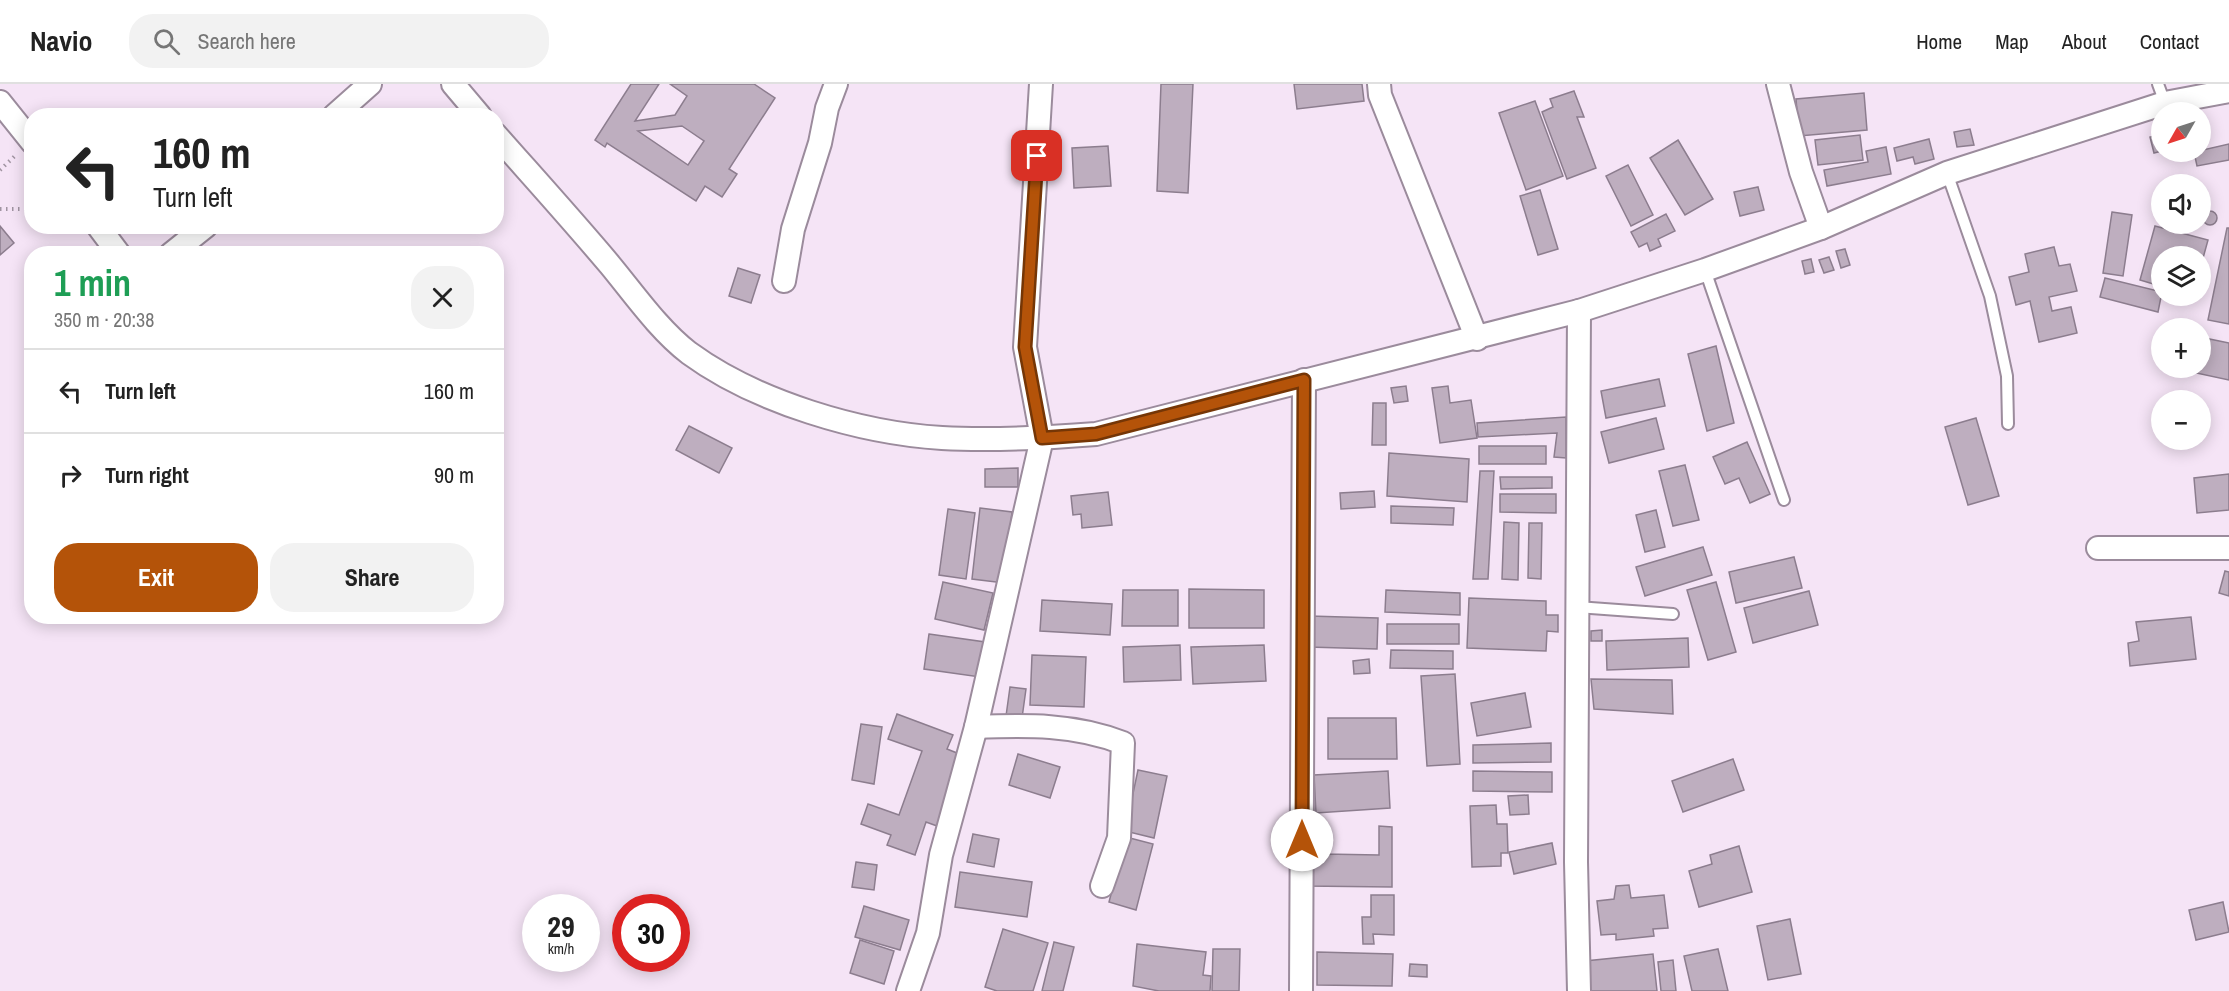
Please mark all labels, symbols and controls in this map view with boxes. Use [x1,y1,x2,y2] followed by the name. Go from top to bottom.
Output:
[129,14,549,68] search box
[30,22,93,60] text: Navio
[150,25,183,58] icon: search
[198,26,296,56] text: Search here
[1916,27,1962,56] text: Home
[1995,27,2029,56] text: Map
[2062,27,2107,56] text: About
[2140,27,2199,56] text: Contact
[2151,102,2211,162] north arrow
[2151,102,2211,450] map controls
[153,125,251,181] text: 160 m
[1011,130,1062,181] pin
[54,132,132,210] icon: left
[1020,139,1053,172] icon: arrive
[2151,174,2211,234] button: sound
[153,179,232,215] text: Turn left
[2151,246,2211,306] button: layers
[54,259,131,307] text: 1 min
[411,266,474,329] button: close
[54,306,154,333] text: 350 m · 20:38
[2151,318,2211,378] button: +
[54,375,87,408] icon: left
[105,376,176,406] text: Turn left
[424,376,474,406] text: 160 m
[2151,390,2211,450] button: −
[54,459,87,492] icon: right
[105,460,189,490] text: Turn right
[434,460,474,490] text: 90 m
[54,543,258,612] button: Exit
[270,543,474,612] button: Share
[1270,808,1334,872] position arrow
[612,894,690,972] speed limit sign: 30
[547,906,575,946] text: 29
[548,938,574,959] text: km/h

